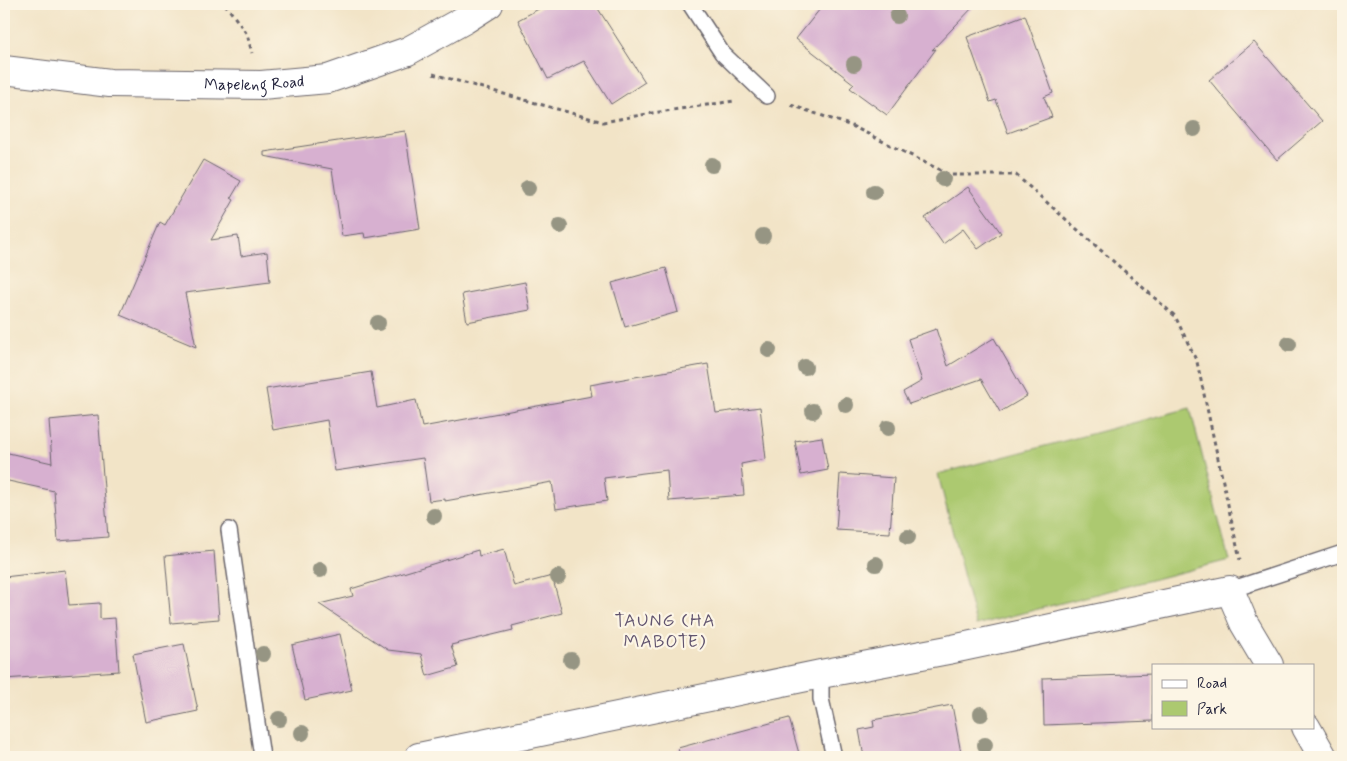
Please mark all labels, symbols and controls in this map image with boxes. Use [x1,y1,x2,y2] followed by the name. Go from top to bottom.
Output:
[204,71,305,97] street label: Mapeleng Road
[614,609,716,654] district label: TAUNG (HA MABOTE)
[1152,664,1314,728] legend
[1197,674,1227,694] text: Road
[1197,700,1227,720] text: Park

